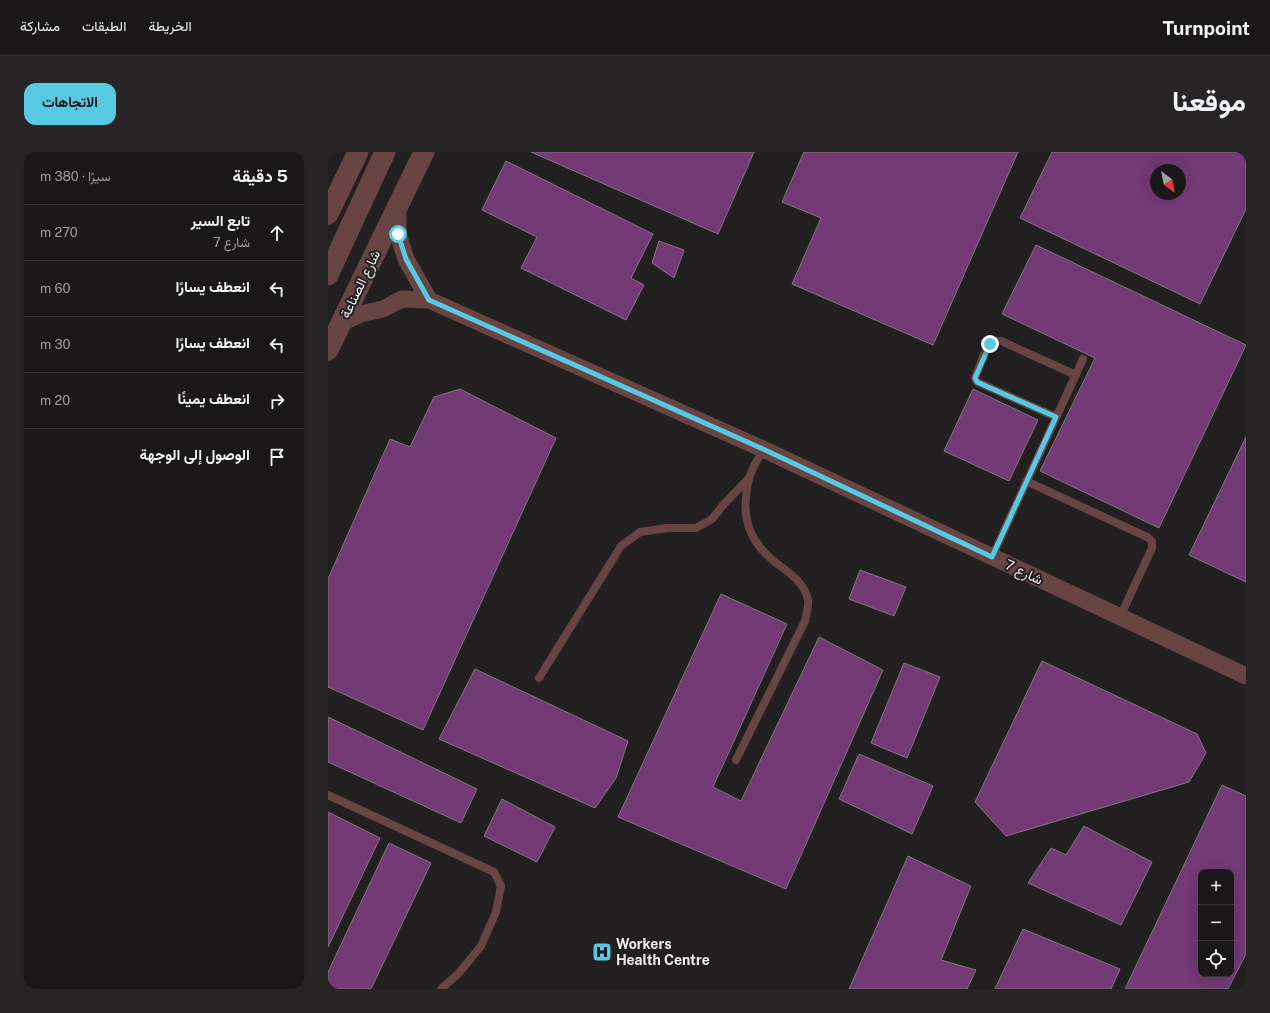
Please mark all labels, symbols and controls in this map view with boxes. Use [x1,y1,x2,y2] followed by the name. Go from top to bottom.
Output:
[1163,17,1250,39] text: Turnpoint
[20,18,60,34] text: مشاركة
[82,18,126,34] text: الطبقات
[148,18,192,34] text: الخريطة
[24,83,116,125] button: الاتجاهات
[1172,84,1246,117] text: موقعنا
[1150,164,1186,200] north arrow
[233,166,288,186] text: 5 دقيقة
[40,169,111,184] text: سيرًا · 380 m
[191,212,250,229] text: تابع السير
[266,222,288,244] icon: ahead
[40,225,78,240] text: 270 m
[389,225,407,243] route start
[213,235,250,250] text: شارع 7
[337,247,386,322] street label: شارع الصناعة
[176,278,250,295] text: انعطف يسارًا
[266,278,288,300] icon: left
[40,281,70,296] text: 60 m
[176,334,250,351] text: انعطف يسارًا
[266,334,288,356] icon: left
[981,335,999,353] route end
[40,337,70,352] text: 30 m
[177,390,250,407] text: انعطف يمينًا
[266,390,288,412] icon: right
[40,393,70,408] text: 20 m
[140,446,250,463] text: الوصول إلى الوجهة
[266,446,288,468] icon: arrive
[1001,556,1046,590] street label: شارع 7
[1198,869,1234,977] map controls
[1198,869,1234,905] button: +
[1198,905,1234,941] button: −
[616,936,710,968] place label: Workers Health Centre
[591,941,613,963] hospital icon: Workers Health Centre
[1198,941,1234,977] button: locate

